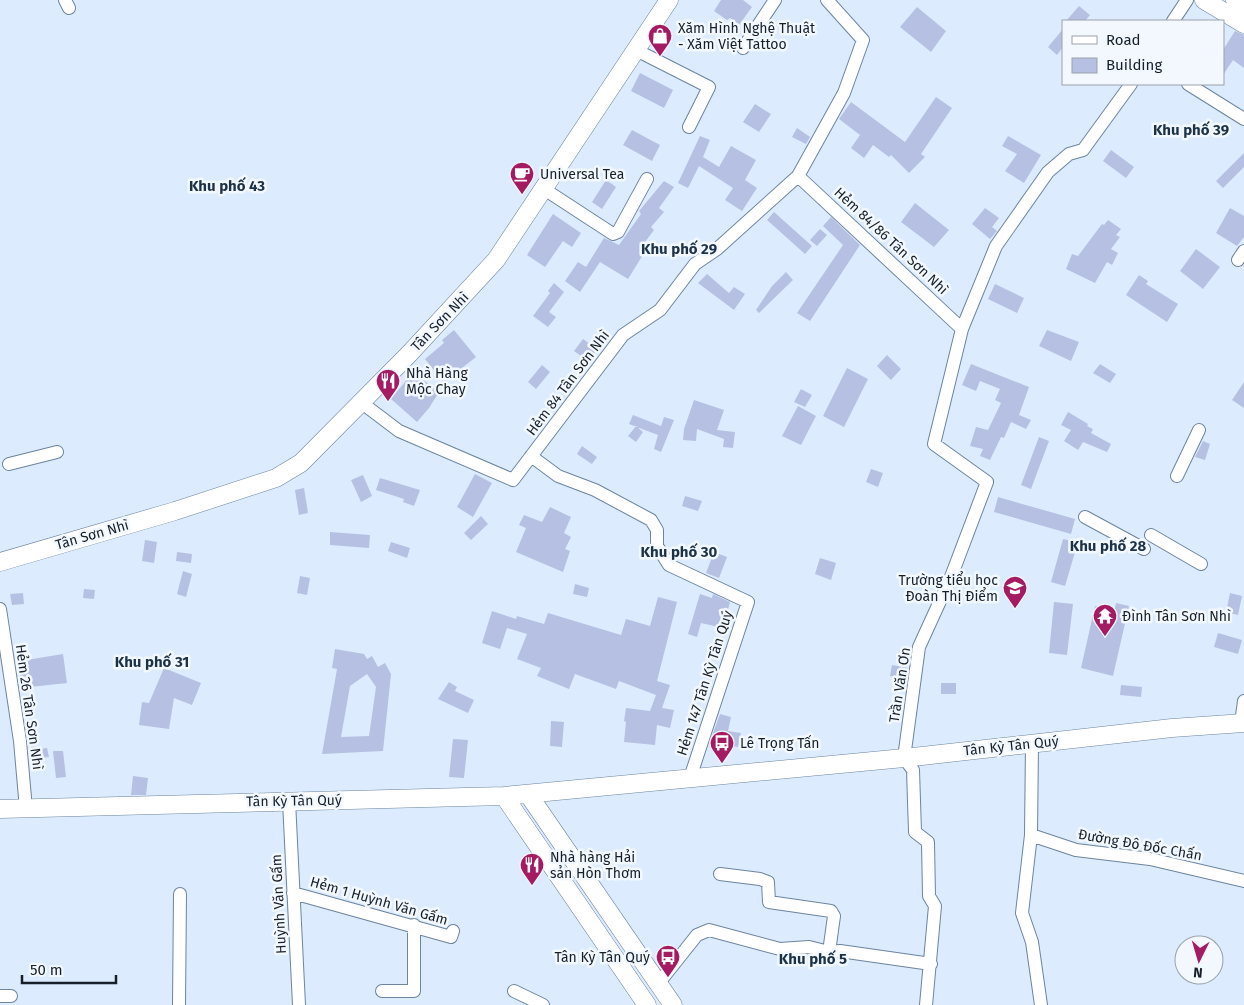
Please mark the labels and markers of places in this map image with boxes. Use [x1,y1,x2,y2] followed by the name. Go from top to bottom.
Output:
[678,20,816,53] place label: Xăm Hình Nghệ Thuật - Xăm Việt Tattoo
[647,23,673,57] shop icon: Xăm Hình Nghệ Thuật - Xăm Việt Tattoo
[509,161,535,195] cafe icon: Universal Tea
[540,166,624,183] place label: Universal Tea
[406,365,468,398] place label: Nhà Hàng Mộc Chay
[375,368,401,402] restaurant icon: Nhà Hàng Mộc Chay
[899,571,998,605] place label: Trường tiểu học Đoàn Thị Điểm
[1002,575,1028,609] school or university icon: Trường tiểu học Đoàn Thị Điểm
[1092,603,1118,637] temple icon: Đình Tân Sơn Nhì
[1122,608,1231,625] place label: Đình Tân Sơn Nhì
[709,730,735,764] bus stop icon: Lê Trọng Tấn
[740,734,820,752] place label: Lê Trọng Tấn
[550,849,641,882] place label: Nhà hàng Hải sản Hòn Thơm
[519,852,545,886] restaurant icon: Nhà hàng Hải sản Hòn Thơm
[655,944,681,978] bus stop icon: Tân Kỳ Tân Quý
[554,949,650,966] place label: Tân Kỳ Tân Quý

